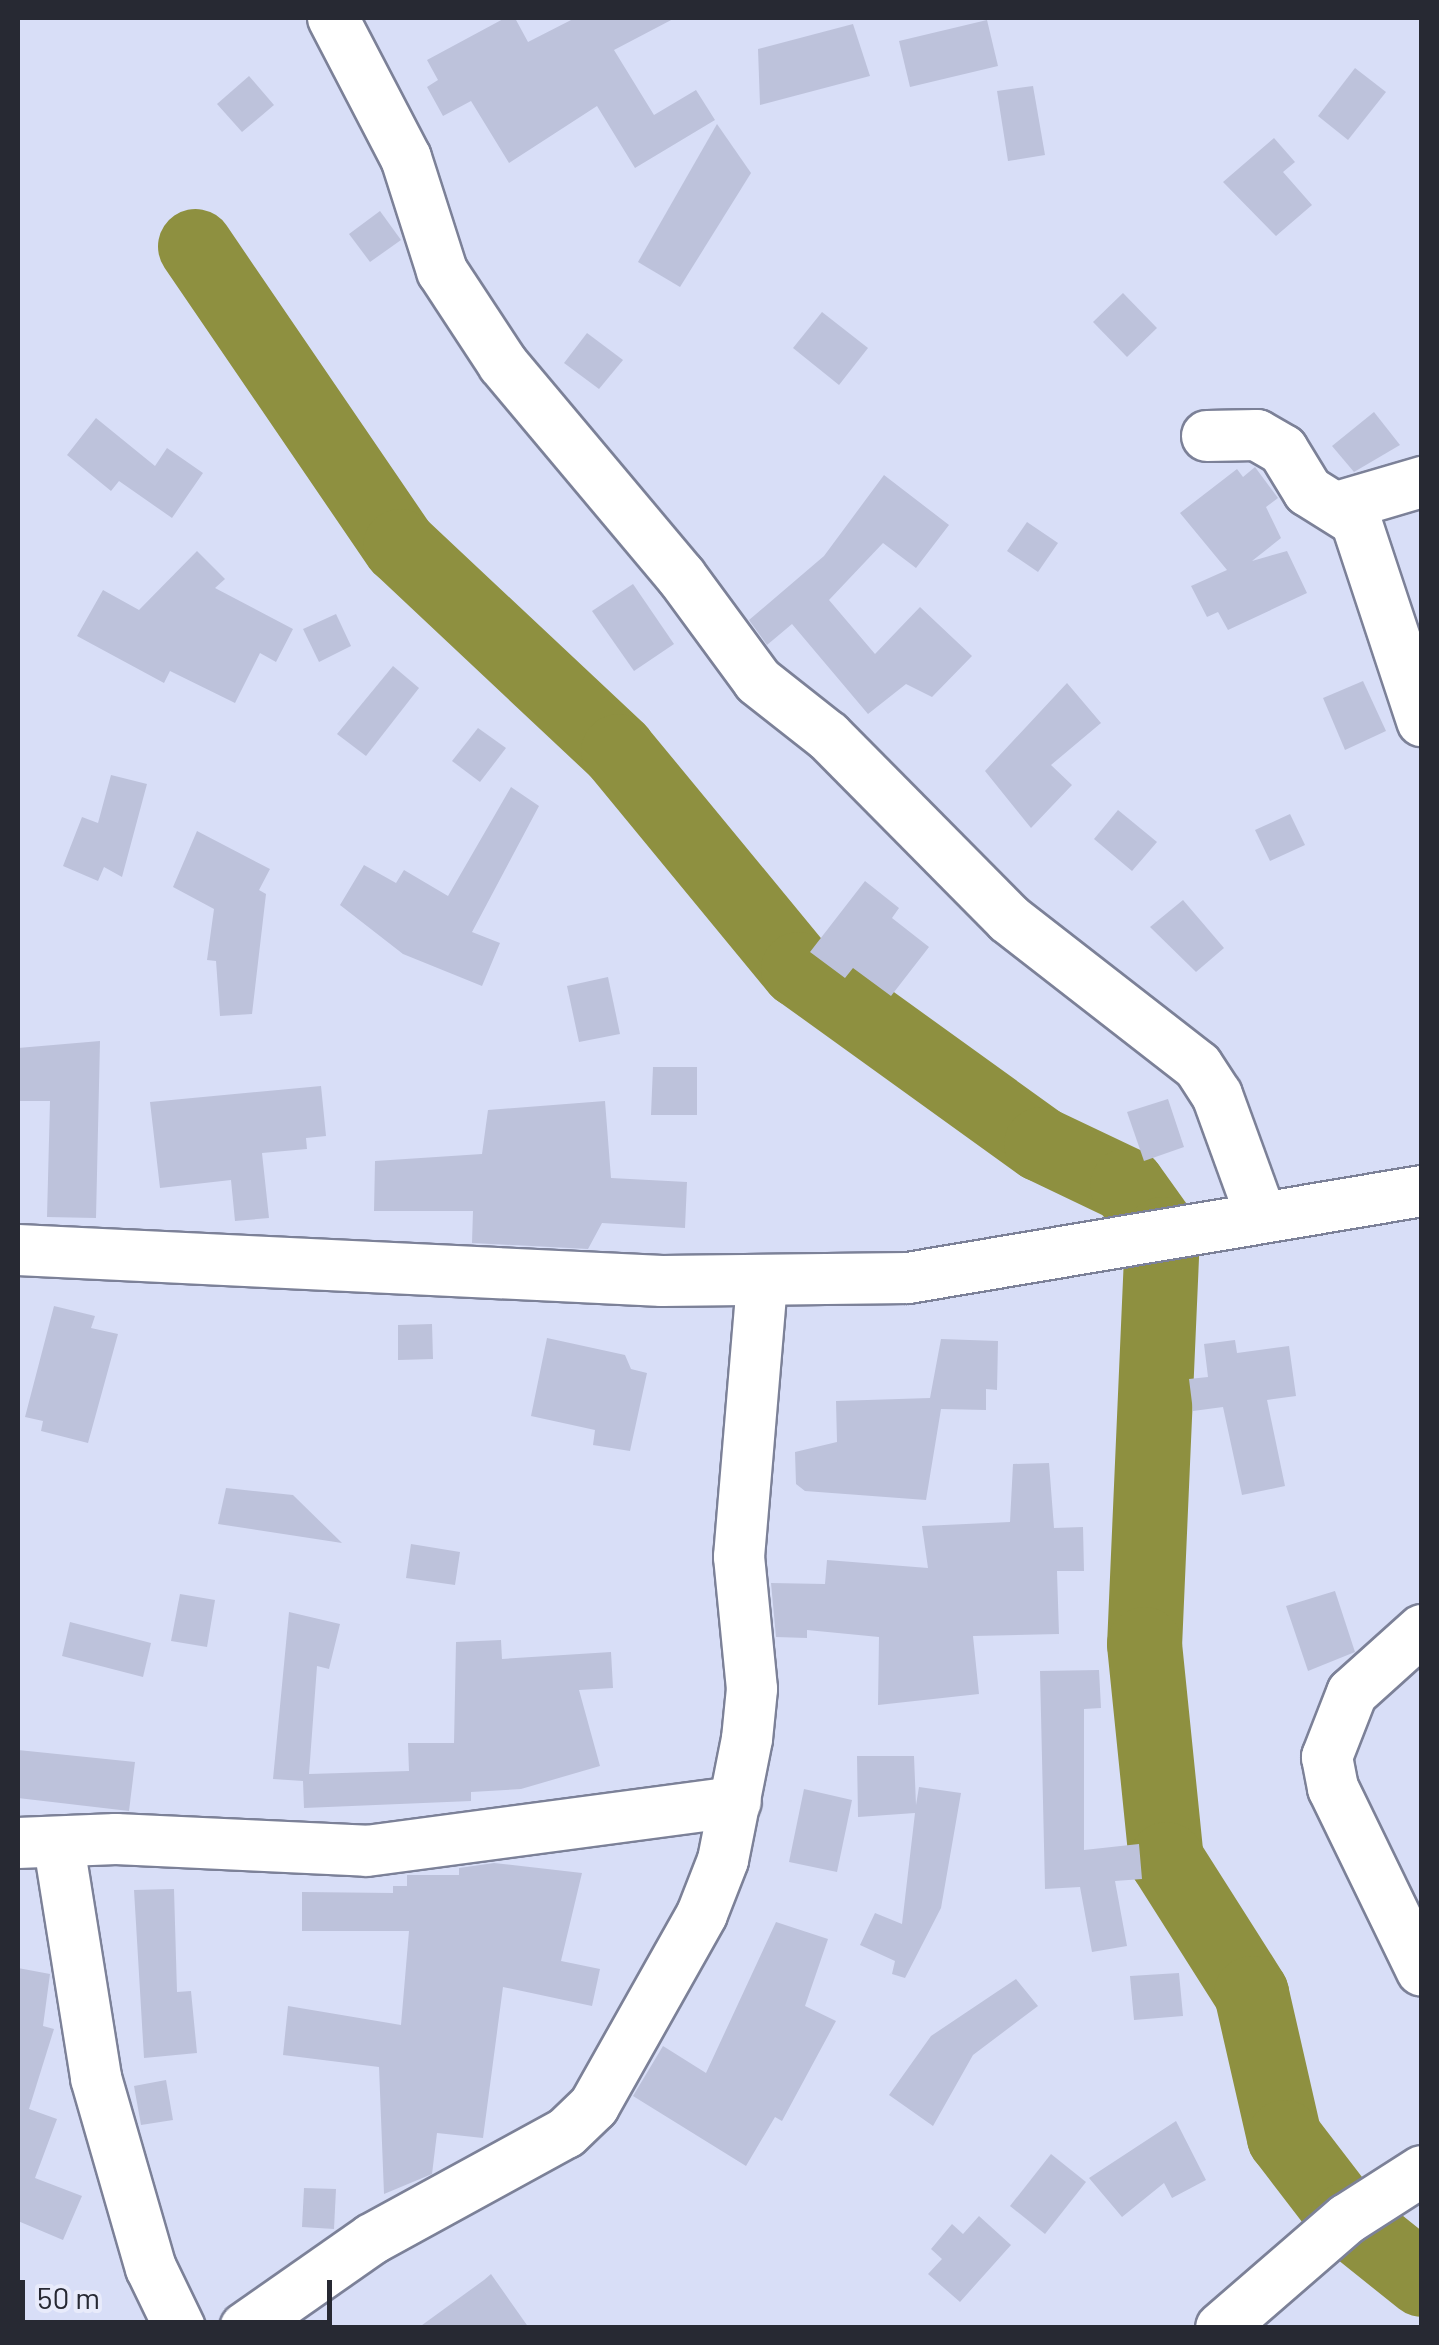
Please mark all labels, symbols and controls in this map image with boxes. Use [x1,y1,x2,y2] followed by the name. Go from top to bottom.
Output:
[25,2260,338,2322] scale bar
[37,2279,100,2315] text: 50 m

